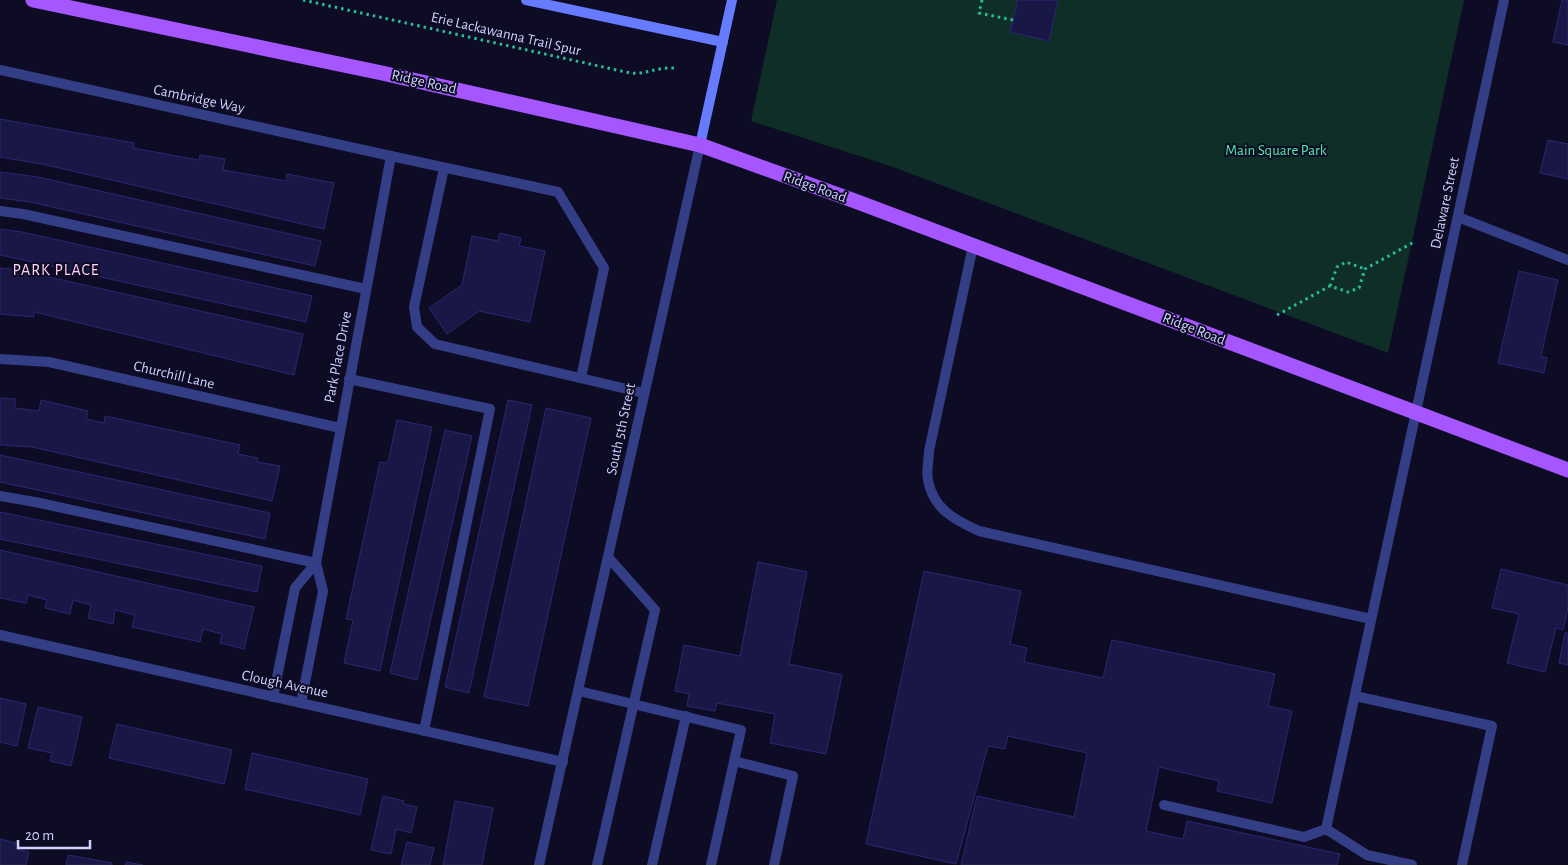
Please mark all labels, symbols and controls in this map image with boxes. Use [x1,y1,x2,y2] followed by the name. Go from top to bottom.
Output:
[430,9,583,59] street label: Erie Lackawanna Trail Spur
[390,67,458,97] street label: Ridge Road
[152,82,247,116] street label: Cambridge Way
[1225,143,1327,158] park label: Main Square Park
[1428,156,1462,250] street label: Delaware Street
[781,169,849,205] street label: Ridge Road
[12,262,100,278] district label: PARK PLACE
[322,310,354,404] street label: Park Place Drive
[1160,310,1228,348] street label: Ridge Road
[132,358,216,392] street label: Churchill Lane
[604,382,638,476] street label: South 5th Street
[240,668,330,700] street label: Clough Avenue
[18,818,90,850] scale bar
[25,828,54,843] text: 20 m

